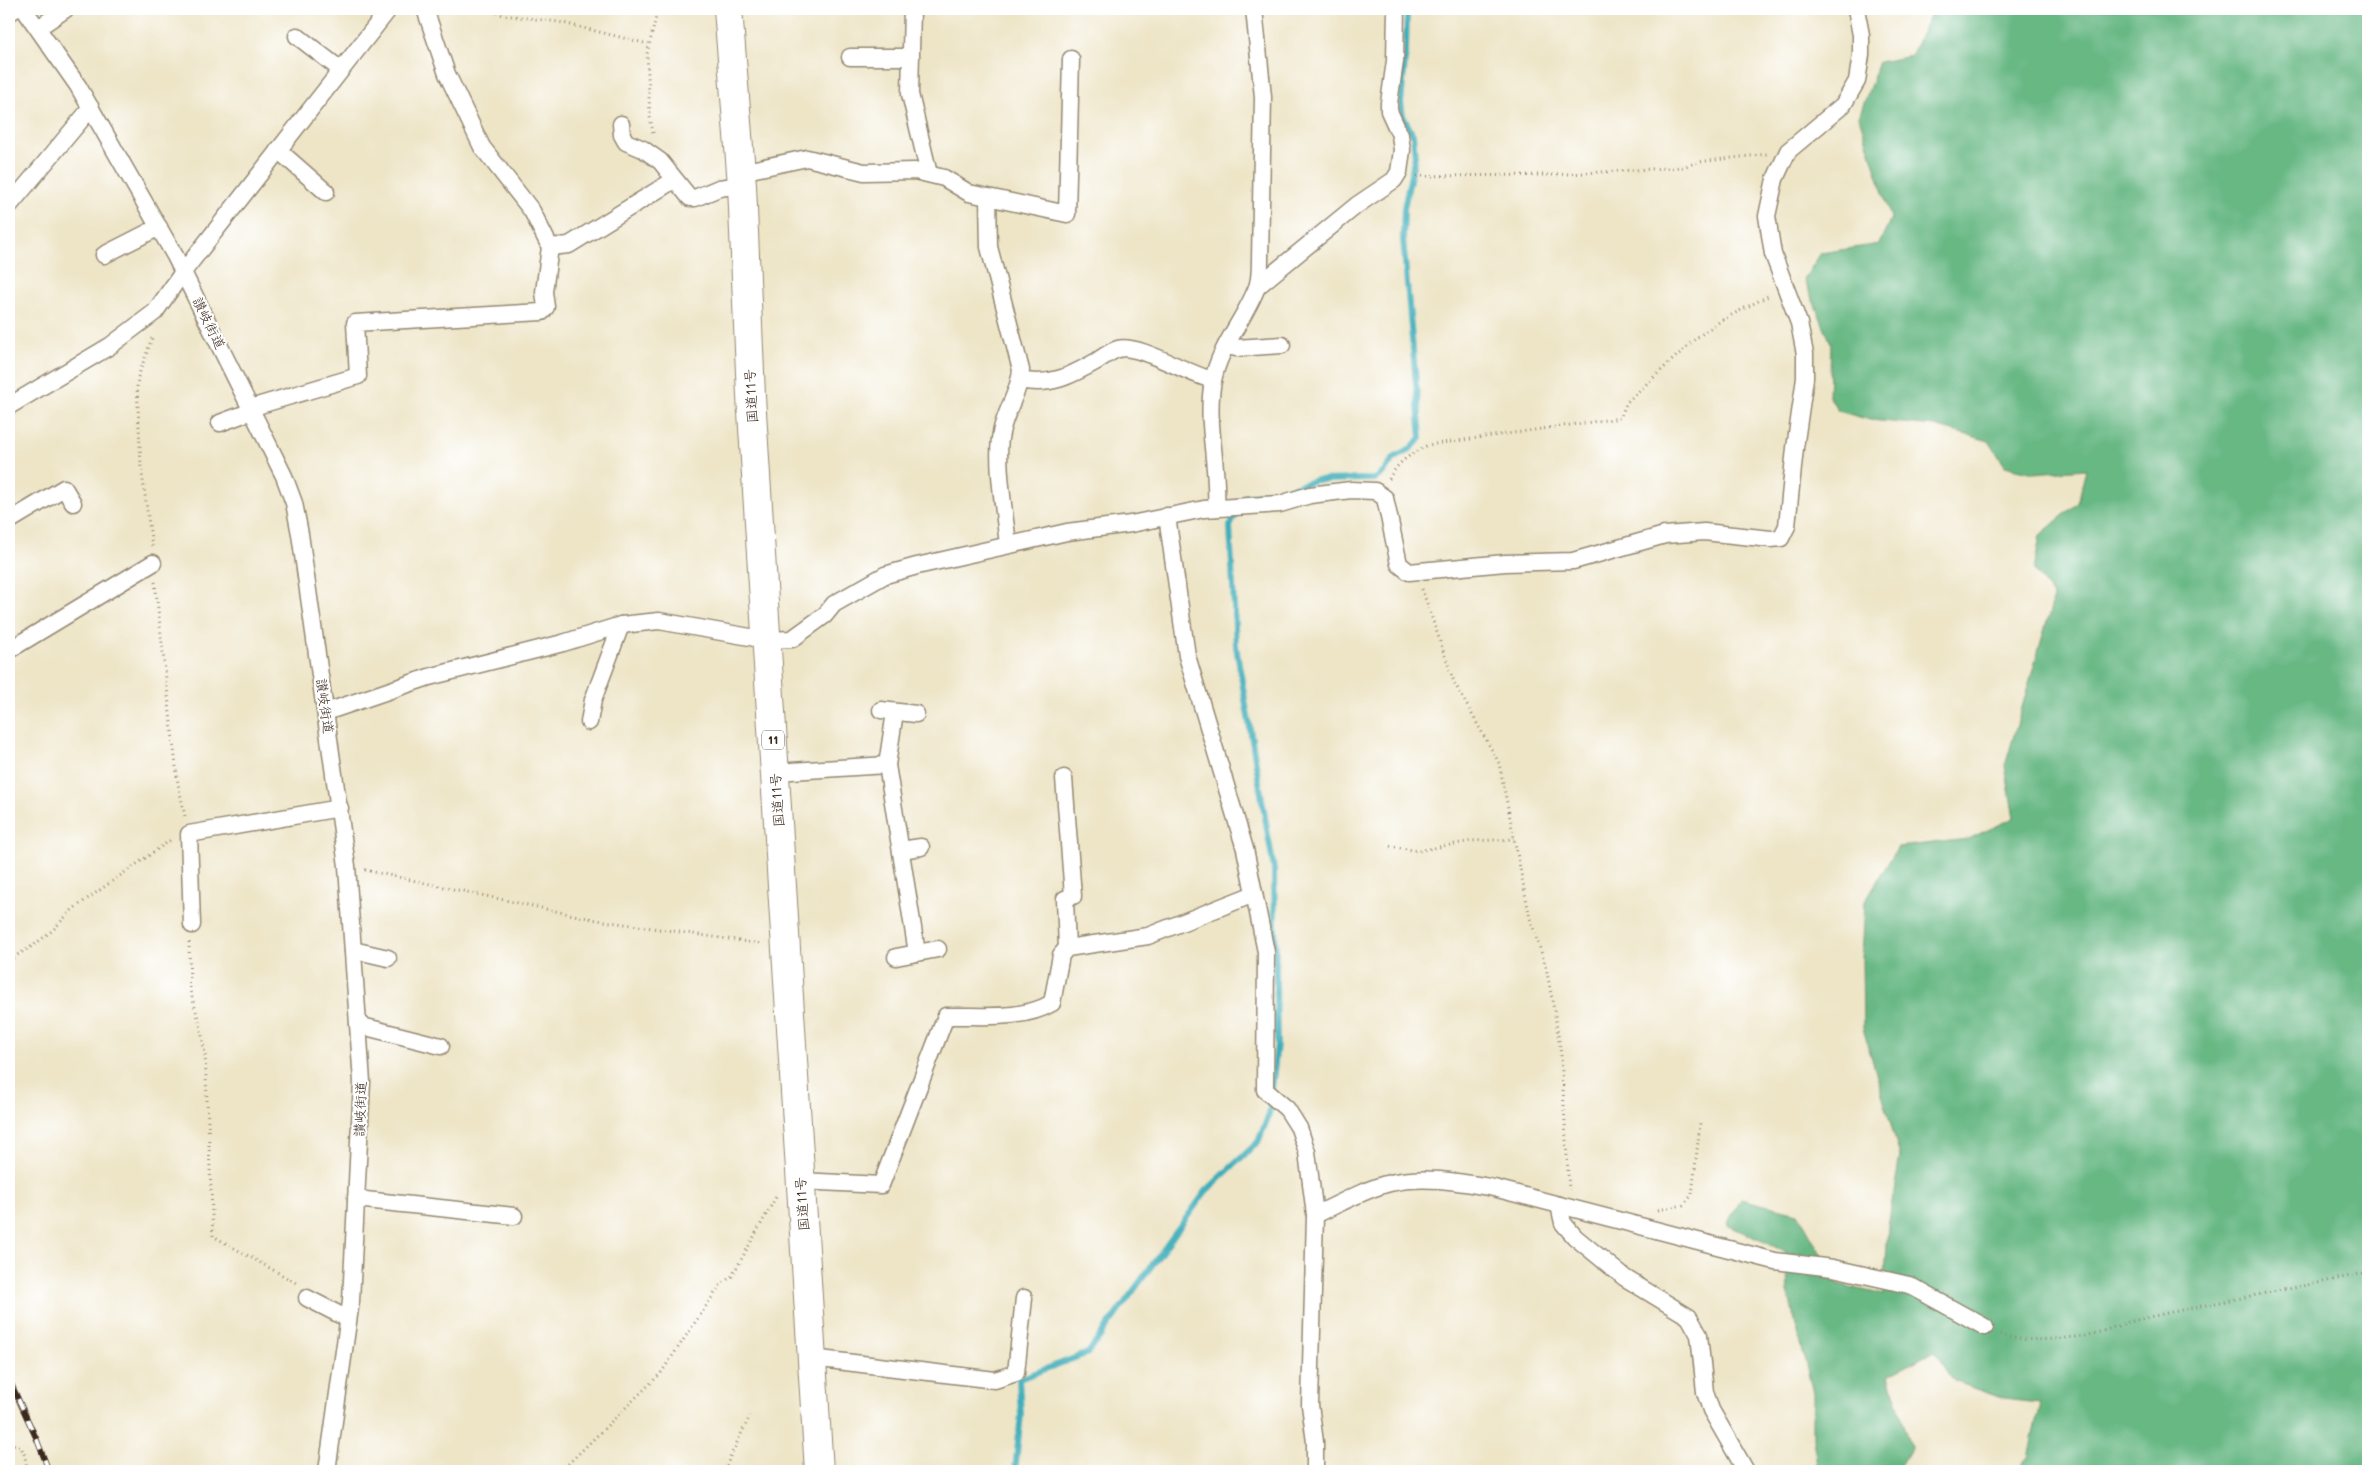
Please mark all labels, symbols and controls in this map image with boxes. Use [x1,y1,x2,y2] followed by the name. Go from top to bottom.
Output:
[189,293,230,352] street label: 讃岐街道
[740,368,761,424] street label: 国道11号
[312,677,339,735] street label: 讃岐街道
[762,730,784,750] road number: 11
[765,772,788,828] street label: 国道11号
[349,1081,370,1137] street label: 讃岐街道
[790,1176,813,1232] street label: 国道11号

